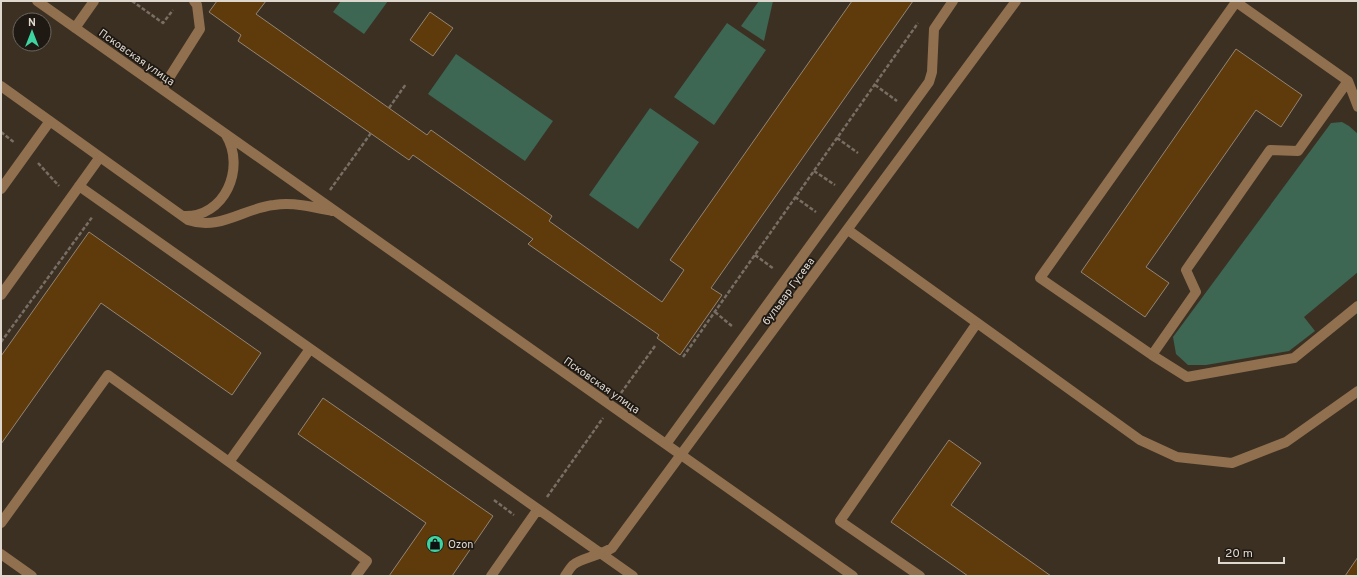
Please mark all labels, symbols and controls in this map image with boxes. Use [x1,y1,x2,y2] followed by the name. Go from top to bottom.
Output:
[12,12,52,52] north arrow
[28,16,36,30] text: N
[96,26,177,89] street label: Псковская улица
[760,255,818,328] street label: бульвар Гусева
[561,354,642,417] street label: Псковская улица
[425,534,445,554] shop icon: Ozon
[448,538,474,552] place label: Ozon
[1219,539,1284,565] scale bar
[1225,546,1253,562] text: 20 m

